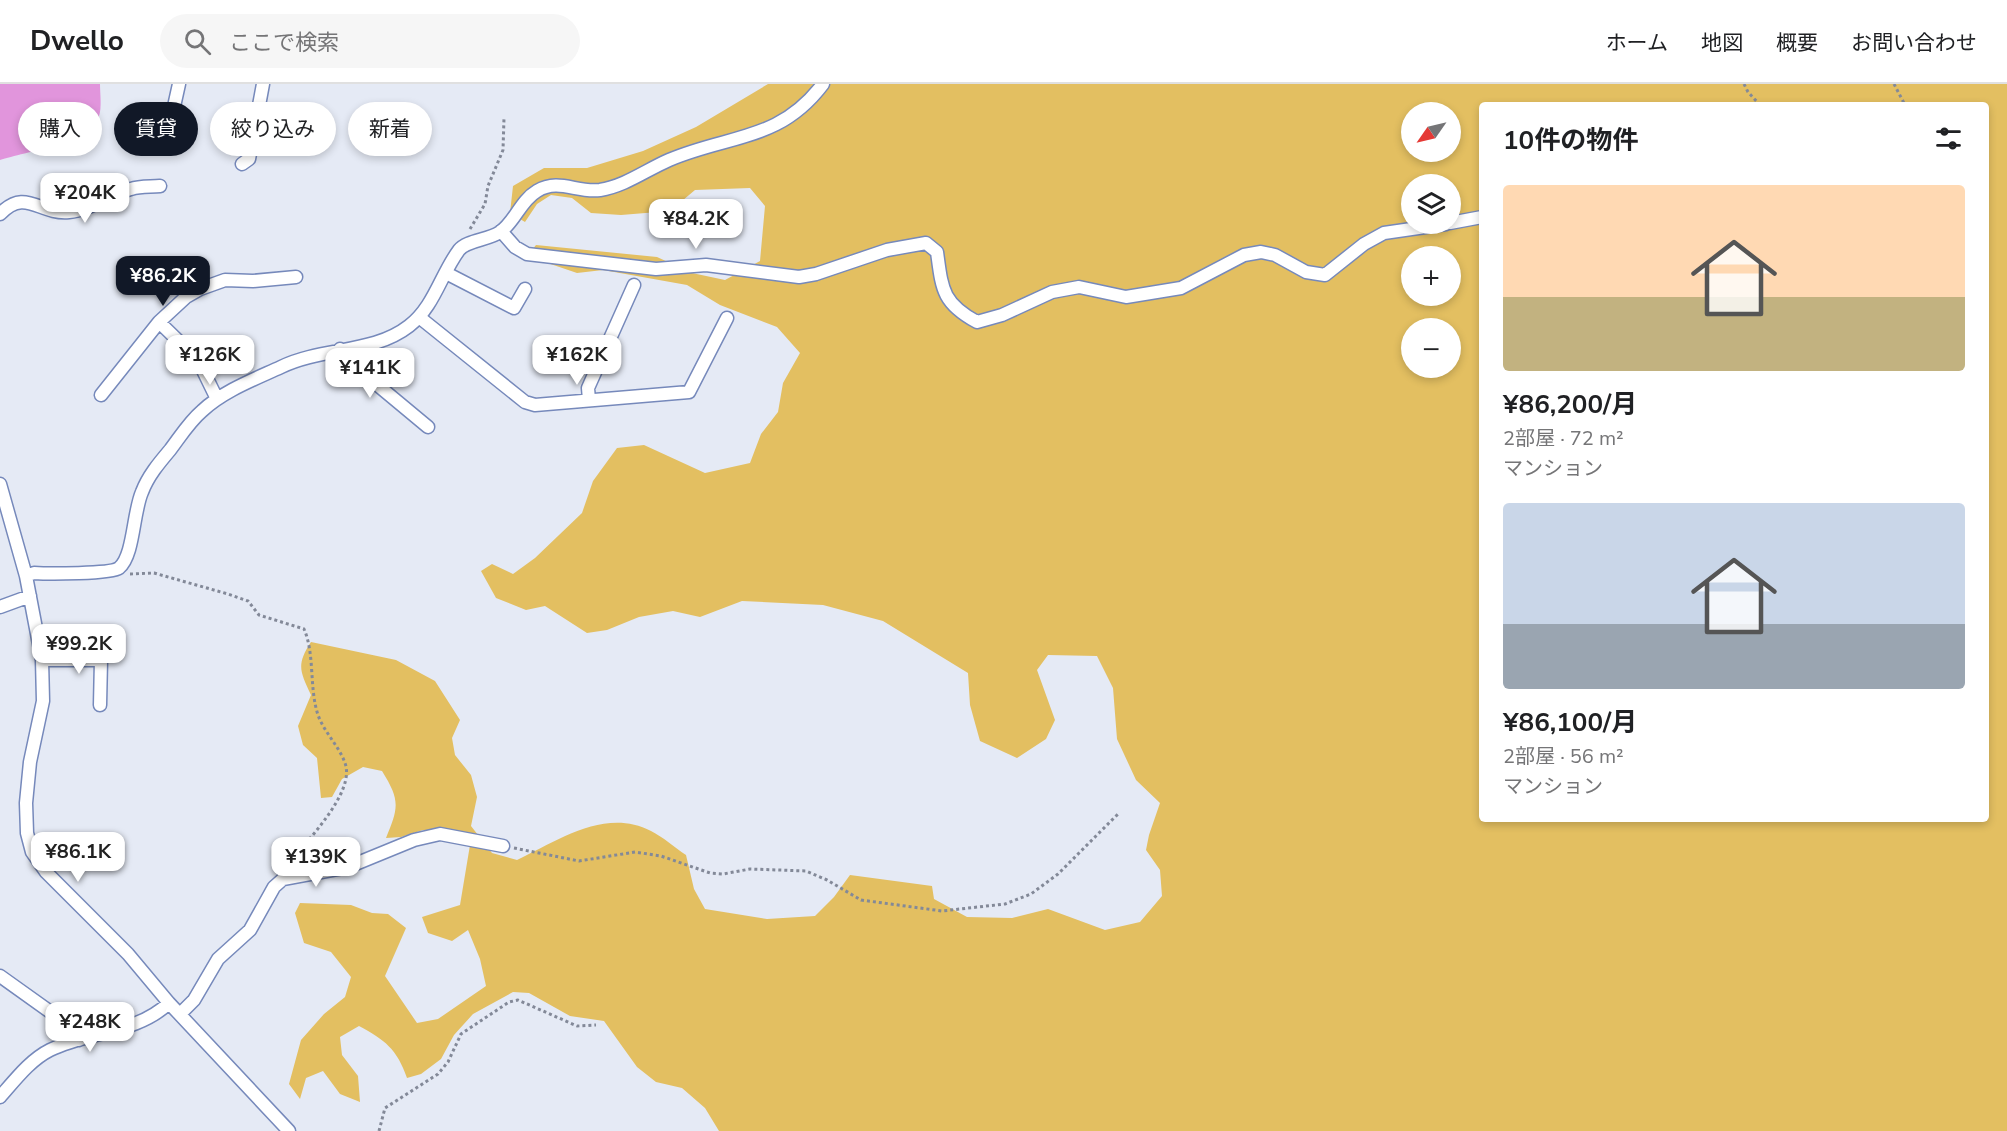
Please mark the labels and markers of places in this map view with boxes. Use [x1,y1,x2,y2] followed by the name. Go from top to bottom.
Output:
[43,173,127,224] pin: ¥204K
[647,199,745,250] pin: ¥84.2K
[114,256,212,307] pin: ¥86.2K
[168,335,252,386] pin: ¥126K
[535,335,619,386] pin: ¥162K
[328,348,412,399] pin: ¥141K
[30,624,128,675] pin: ¥99.2K
[29,832,127,883] pin: ¥86.1K
[274,837,358,888] pin: ¥139K
[48,1002,132,1053] pin: ¥248K

